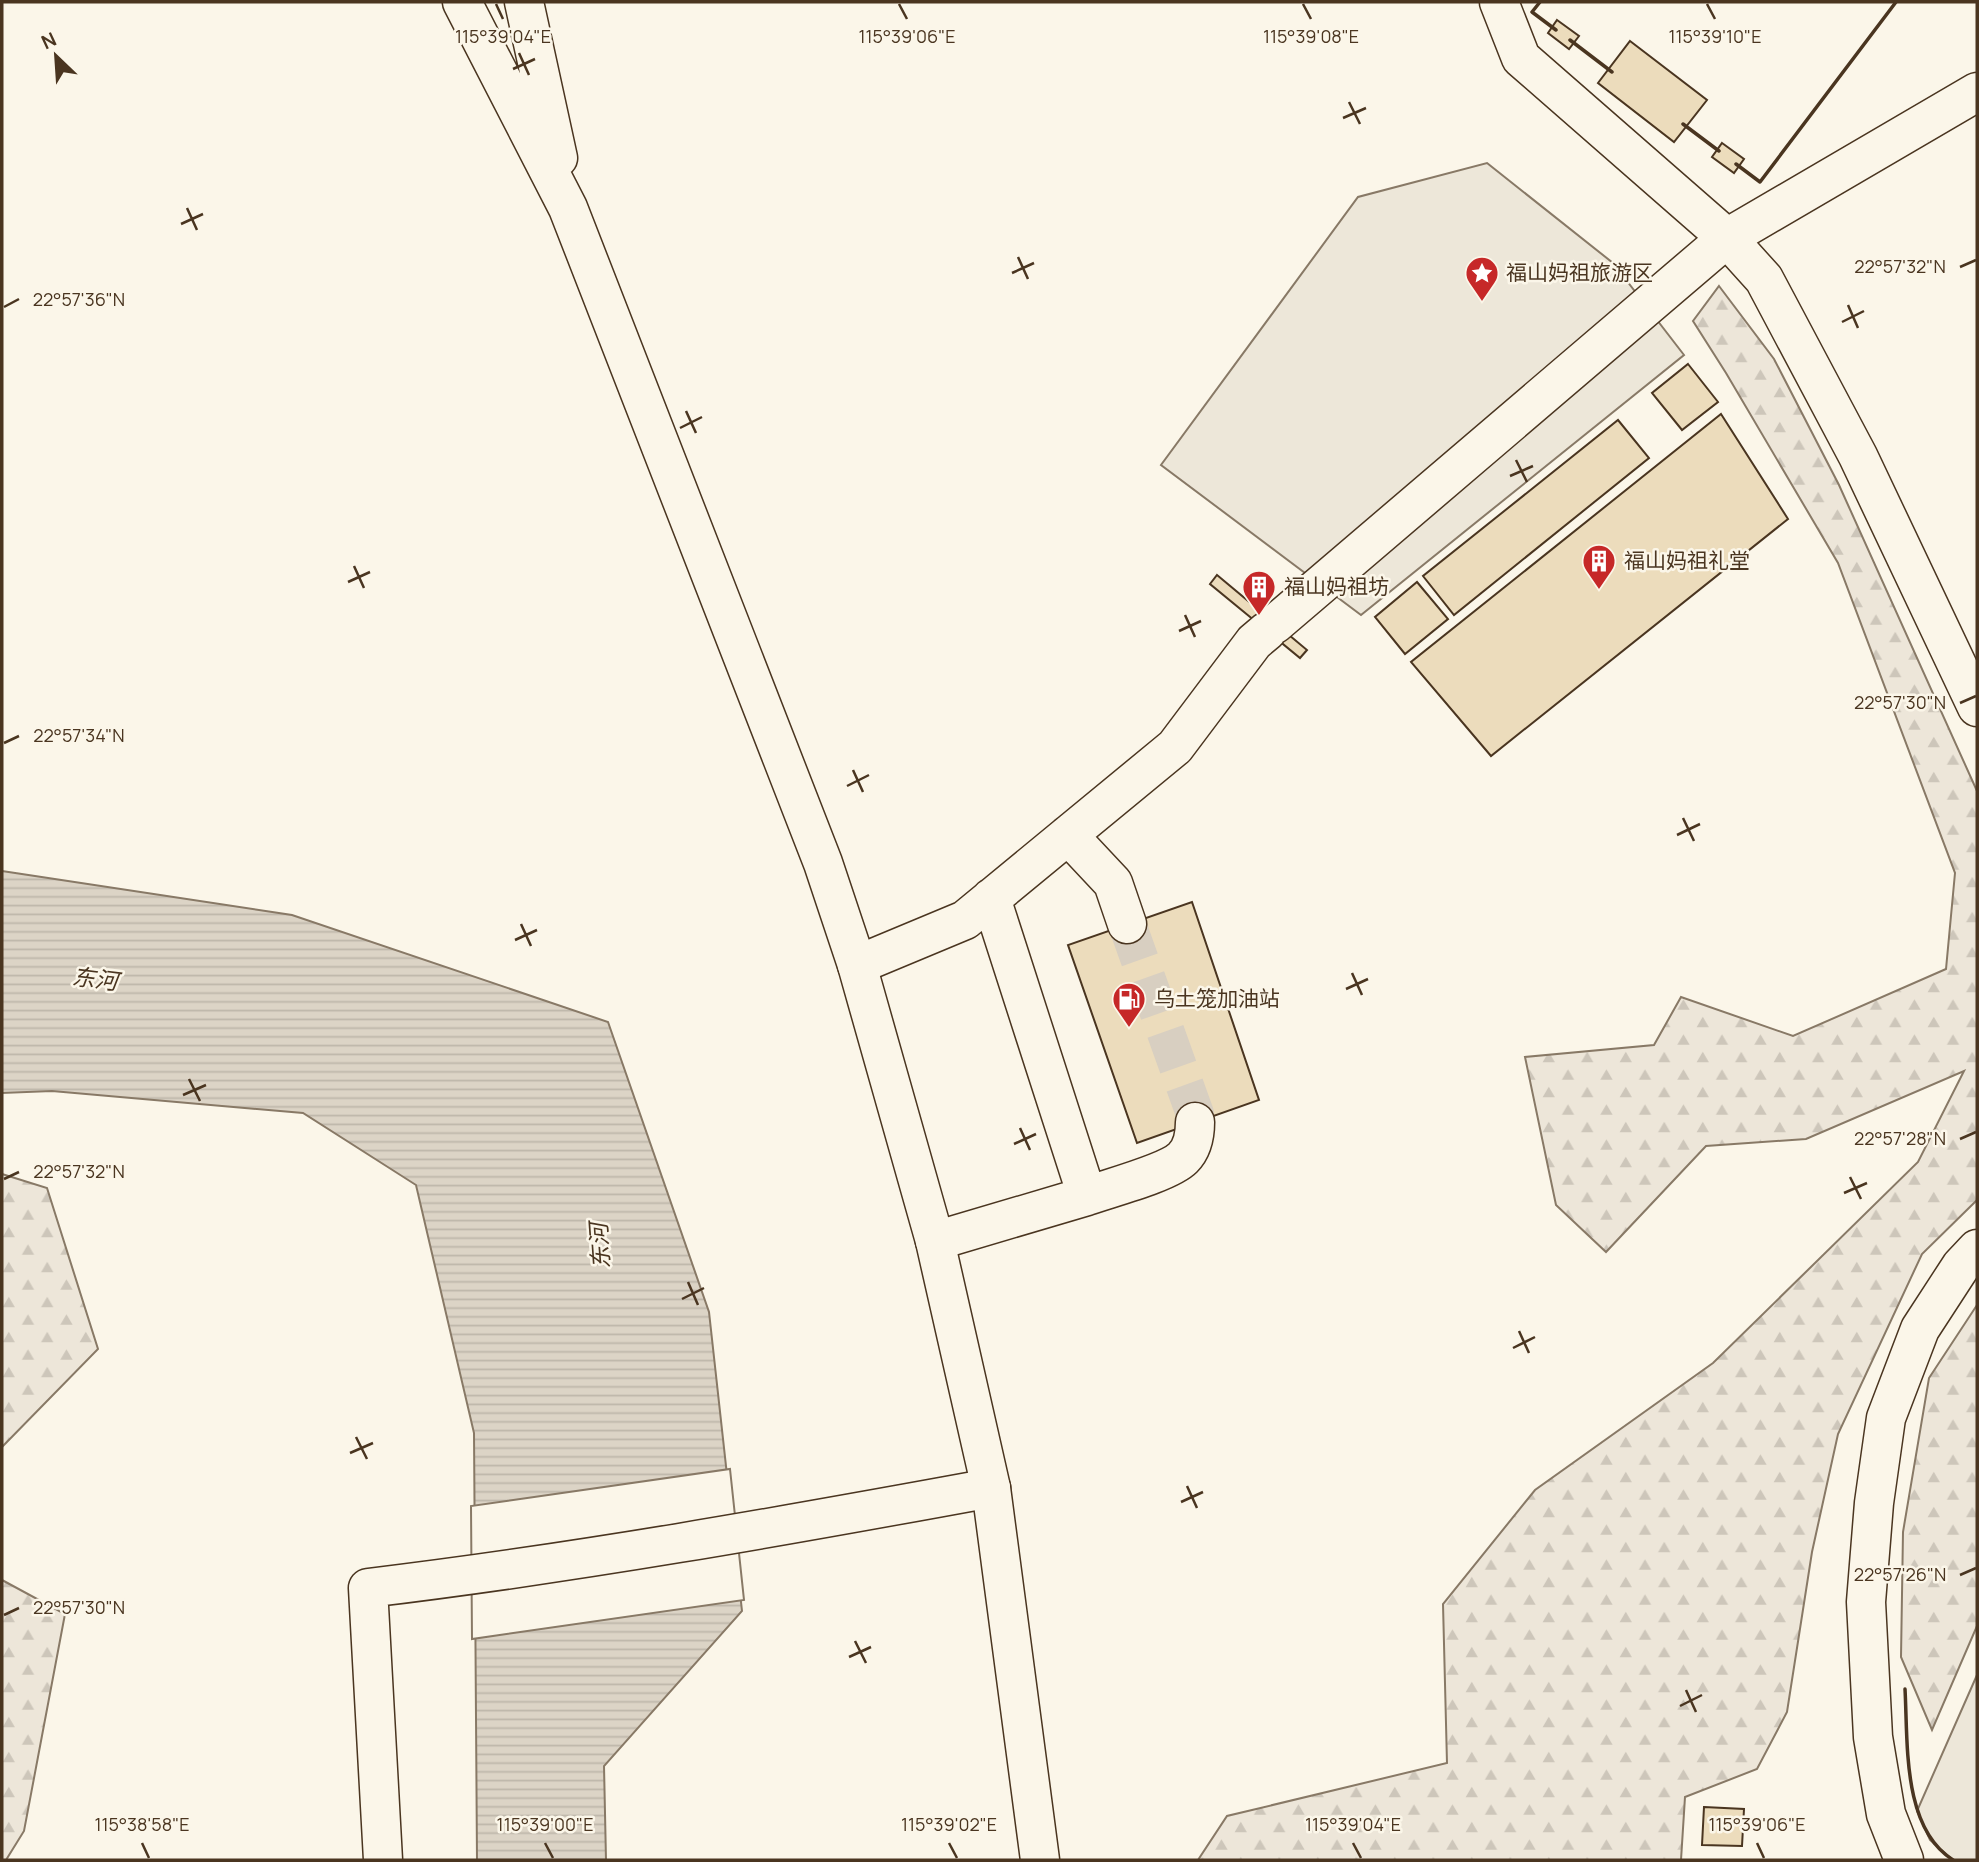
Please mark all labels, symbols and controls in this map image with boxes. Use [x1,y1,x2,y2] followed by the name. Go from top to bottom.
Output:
[21,21,91,91] north arrow
[455,24,551,48] text: 115°39'04"E
[859,24,955,48] text: 115°39'06"E
[1263,24,1359,48] text: 115°39'08"E
[1669,24,1761,48] text: 115°39'10"E
[37,26,60,55] text: N
[1463,254,1501,303] place icon: 福山妈祖旅游区
[1854,254,1946,278] text: 22°57'32"N
[1506,258,1653,286] place label: 福山妈祖旅游区
[33,287,125,311] text: 22°57'36"N
[1580,542,1618,591] building icon: 福山妈祖礼堂
[1624,546,1750,574] place label: 福山妈祖礼堂
[1240,568,1278,617] building icon: 福山妈祖坊
[1284,572,1389,600] place label: 福山妈祖坊
[1854,690,1946,714] text: 22°57'30"N
[33,723,125,747] text: 22°57'34"N
[70,959,124,997] water label: 东河
[1110,980,1148,1029] fuel station icon: 乌土笼加油站
[1154,984,1280,1012] place label: 乌土笼加油站
[1854,1126,1946,1150] text: 22°57'28"N
[33,1159,125,1183] text: 22°57'32"N
[581,1218,617,1270] water label: 东河
[1854,1562,1946,1586] text: 22°57'26"N
[33,1595,125,1619] text: 22°57'30"N
[95,1812,189,1836] text: 115°38'58"E
[497,1812,593,1836] text: 115°39'00"E
[901,1812,997,1836] text: 115°39'02"E
[1305,1812,1401,1836] text: 115°39'04"E
[1709,1812,1805,1836] text: 115°39'06"E

